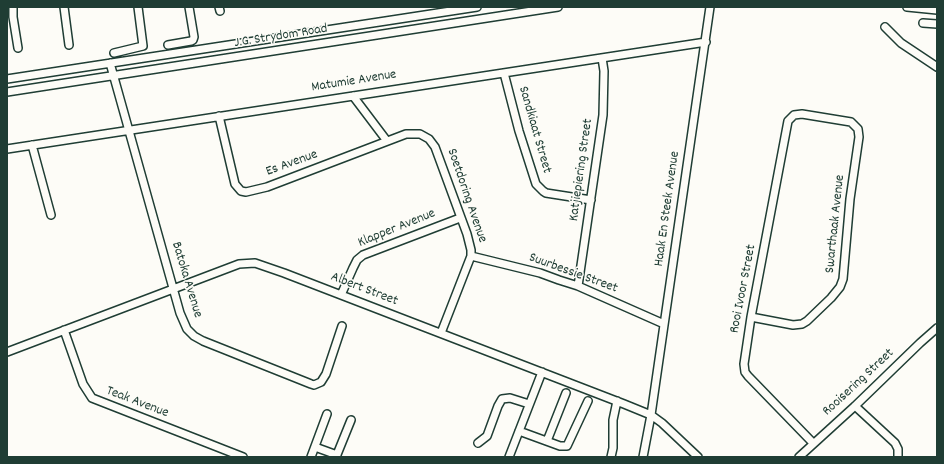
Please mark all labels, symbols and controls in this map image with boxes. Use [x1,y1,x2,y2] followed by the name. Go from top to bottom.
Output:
[233,21,329,53] street label: J.G. Strydom Road
[310,67,398,97] street label: Matumie Avenue
[514,85,554,175] street label: Sandkiaat Street
[566,118,598,222] street label: Katjiepiering Street
[264,147,320,181] street label: Es Avenue
[442,147,490,245] street label: Soetdoring Avenue
[652,150,684,268] street label: Haak En Steek Avenue
[822,174,850,274] street label: Swarthaak Avenue
[356,206,438,252] street label: Klapper Avenue
[167,240,205,320] street label: Batoka Avenue
[727,243,761,335] street label: Rooi Ivoor Street
[526,250,620,298] street label: Suurbessie Street
[328,269,400,311] street label: Albert Street
[820,346,898,420] street label: Rooisering Street
[103,383,171,423] street label: Teak Avenue

